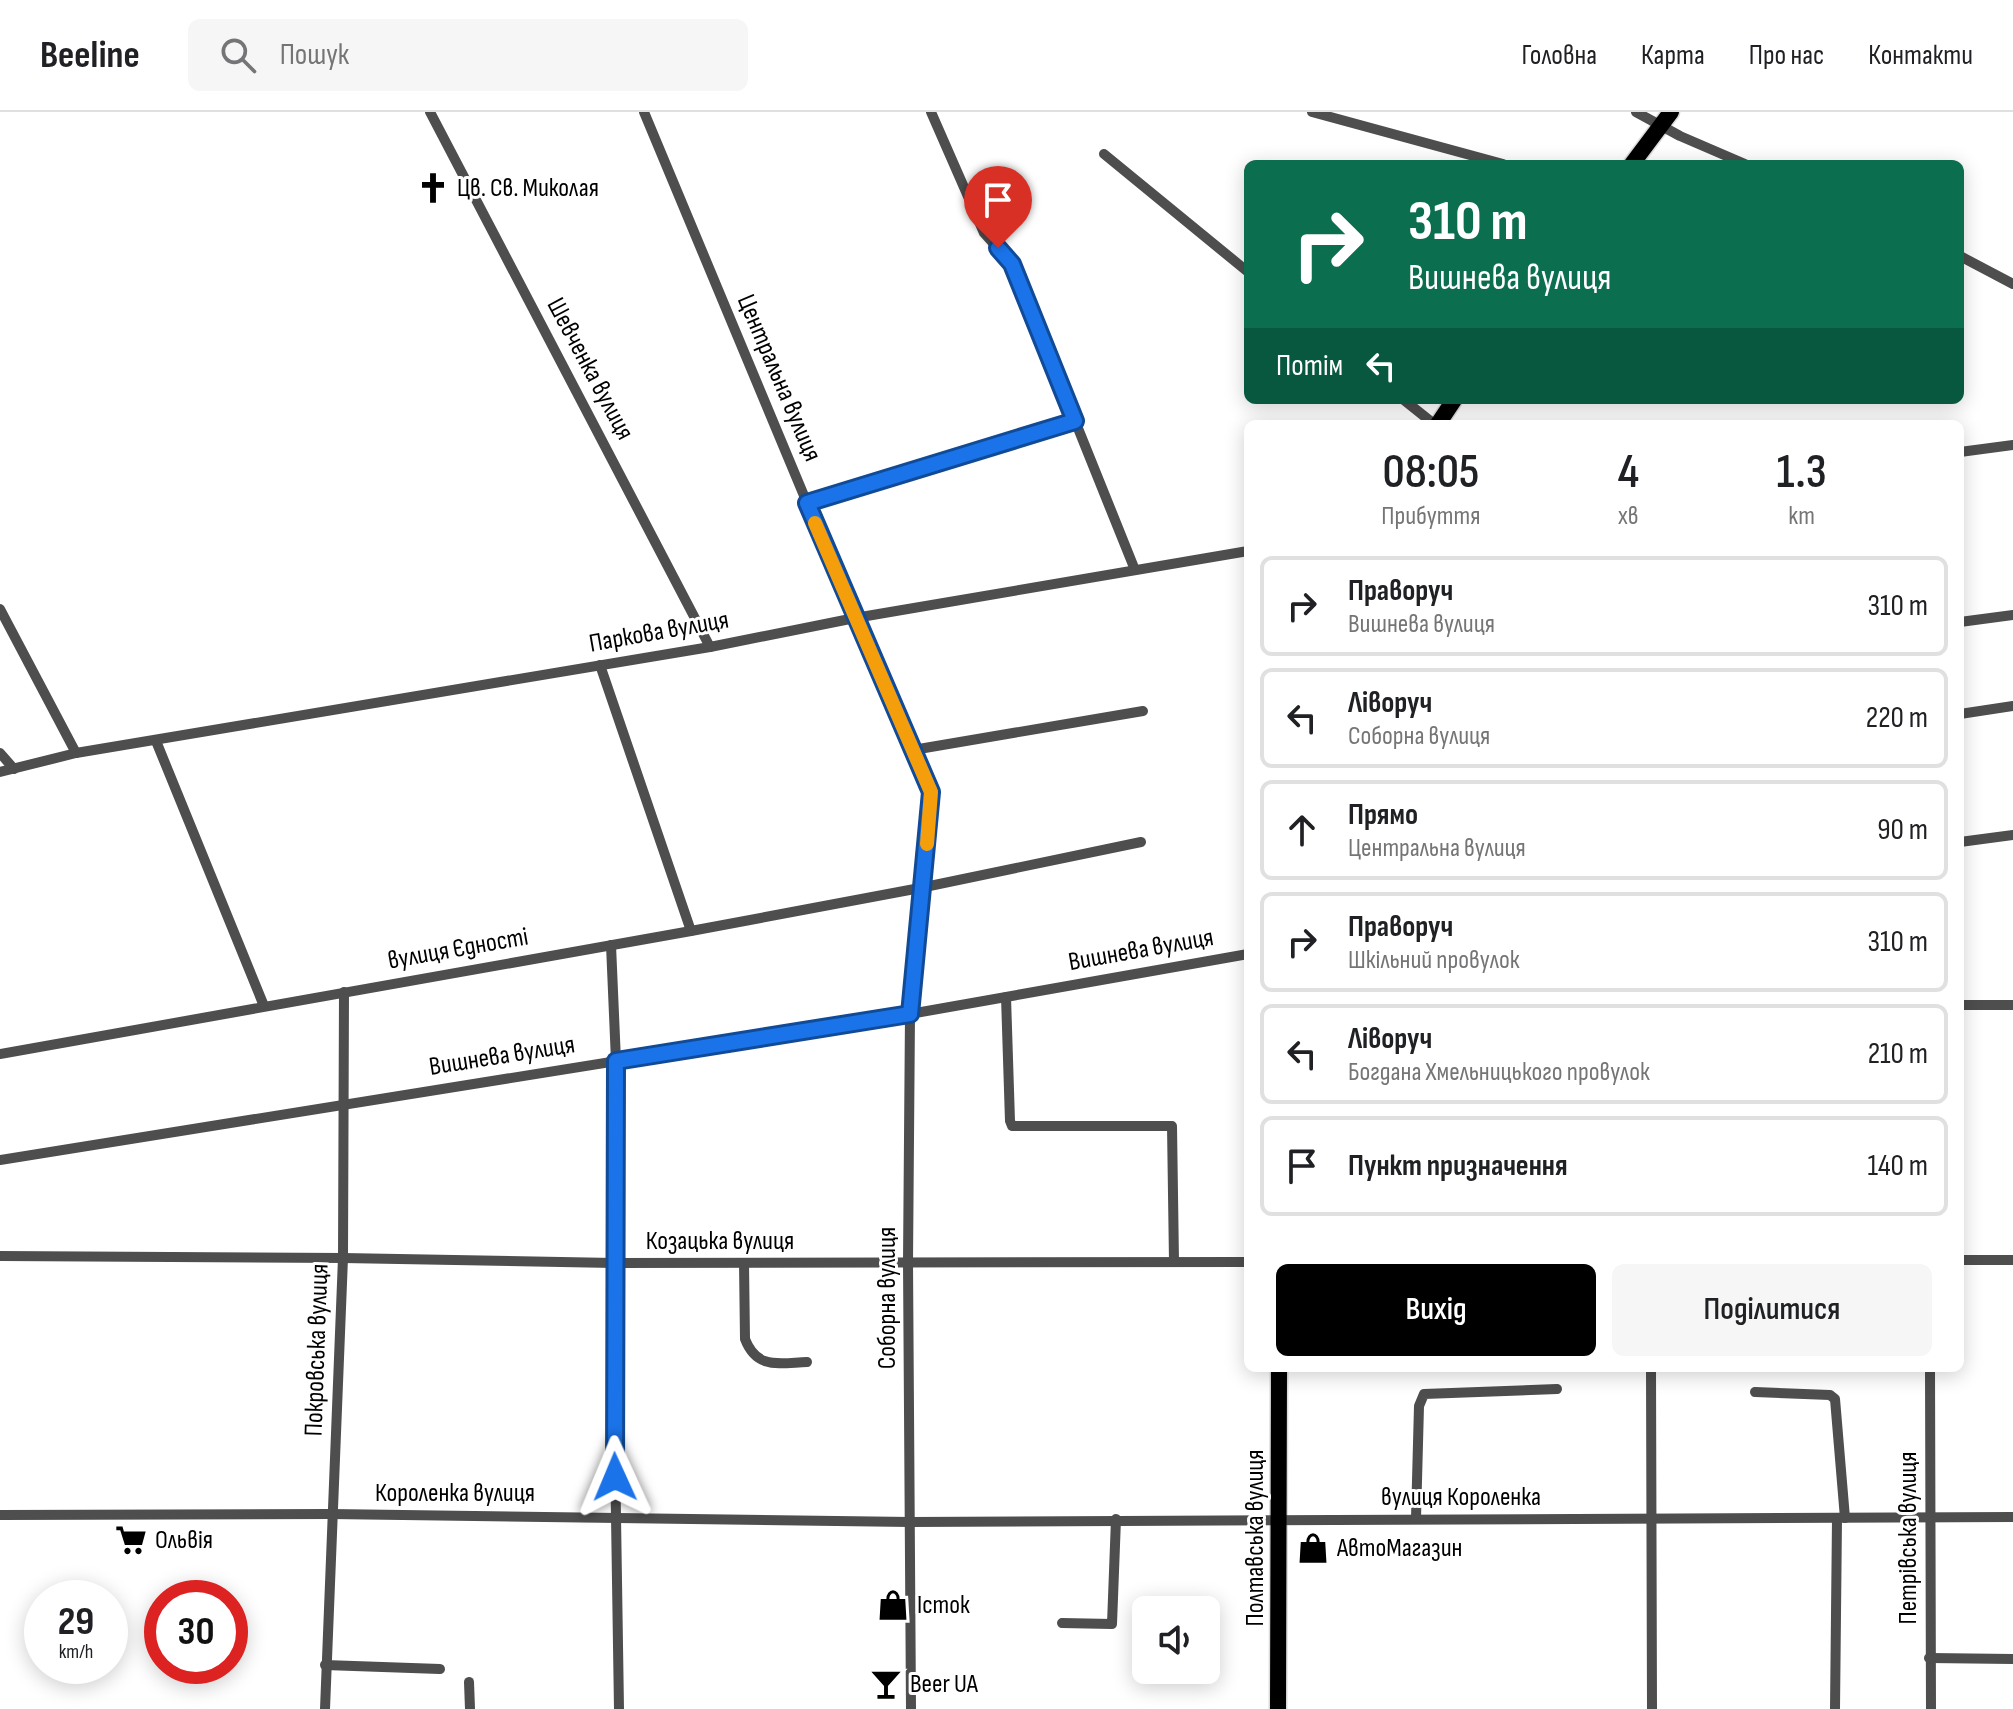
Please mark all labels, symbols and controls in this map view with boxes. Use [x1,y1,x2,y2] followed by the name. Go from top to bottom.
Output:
[188,19,748,91] search box
[40,33,140,78] text: Beeline
[216,33,260,77] icon: search
[280,37,349,73] text: Пошук
[1521,39,1597,72] text: Головна
[1641,39,1705,72] text: Карта
[1749,39,1824,72] text: Про нас
[1868,39,1973,72] text: Контакти
[964,166,1032,248] pin
[416,171,450,205] church icon: Цв. Св. Миколая
[457,173,599,204] place label: Цв. Св. Миколая
[976,178,1020,222] icon: arrive
[1408,189,1528,256] text: 310 m
[1276,192,1380,296] icon: right
[1408,257,1611,300] text: Вишнева вулиця
[730,290,828,466] street label: Центральна вулиця
[540,293,640,445] street label: Шевченка вулиця
[1359,344,1403,388] icon: left
[1276,348,1343,384] text: Потім
[1382,444,1479,501] text: 08:05
[1618,444,1639,501] text: 4
[1776,444,1827,501] text: 1.3
[1381,501,1480,532] text: Прибуття
[1618,501,1639,532] text: хв
[1788,501,1815,532] text: km
[1348,573,1453,609] text: Праворуч
[1280,584,1324,628] icon: right
[1868,588,1928,624] text: 310 m
[587,604,731,660] street label: Паркова вулиця
[1348,609,1495,640] text: Вишнева вулиця
[1348,685,1432,721] text: Ліворуч
[1280,696,1324,740] icon: left
[1866,700,1928,736] text: 220 m
[1348,721,1490,752] text: Соборна вулиця
[1348,797,1418,833] text: Прямо
[1280,808,1324,852] icon: ahead
[1877,812,1928,848] text: 90 m
[1348,833,1526,864] text: Центральна вулиця
[1348,909,1453,945] text: Праворуч
[1280,920,1324,964] icon: right
[385,921,531,977] street label: вулиця Єдності
[1066,922,1216,978] street label: Вишнева вулиця
[1868,924,1928,960] text: 310 m
[1348,945,1520,976] text: Шкільний провулок
[1348,1021,1432,1057] text: Ліворуч
[427,1029,577,1083] street label: Вишнева вулиця
[1280,1032,1324,1076] icon: left
[1868,1036,1928,1072] text: 210 m
[1348,1057,1650,1088] text: Богдана Хмельницького провулок
[1280,1144,1324,1188] icon: arrive
[1348,1148,1568,1184] text: Пункт призначення
[1868,1148,1928,1184] text: 140 m
[646,1226,794,1257] street label: Козацька вулиця
[872,1227,903,1369] street label: Соборна вулиця
[298,1263,336,1437] street label: Покровська вулиця
[1276,1264,1596,1356] button: Вихід
[1612,1264,1932,1356] button: Поділитися
[573,1435,657,1519] position arrow
[1240,1450,1271,1626] street label: Полтавська вулиця
[1893,1451,1924,1625] street label: Петрівська вулиця
[375,1478,535,1509] street label: Короленка вулиця
[1381,1482,1541,1513] street label: вулиця Короленка
[114,1523,148,1557] supermarket icon: Ольвія
[155,1525,213,1556] place label: Ольвія
[1296,1531,1330,1565] shop icon: АвтоМагазин
[1336,1533,1462,1564] place label: АвтоМагазин
[144,1580,248,1684] speed limit sign: 30
[876,1588,910,1622] shop icon: Істок
[917,1590,970,1621] place label: Істок
[1132,1596,1220,1684] map controls
[1132,1596,1220,1684] button: sound
[58,1598,94,1646] text: 29
[59,1640,93,1664] text: km/h
[869,1667,903,1701] bar icon: Beer UA
[910,1669,979,1700] place label: Beer UA

